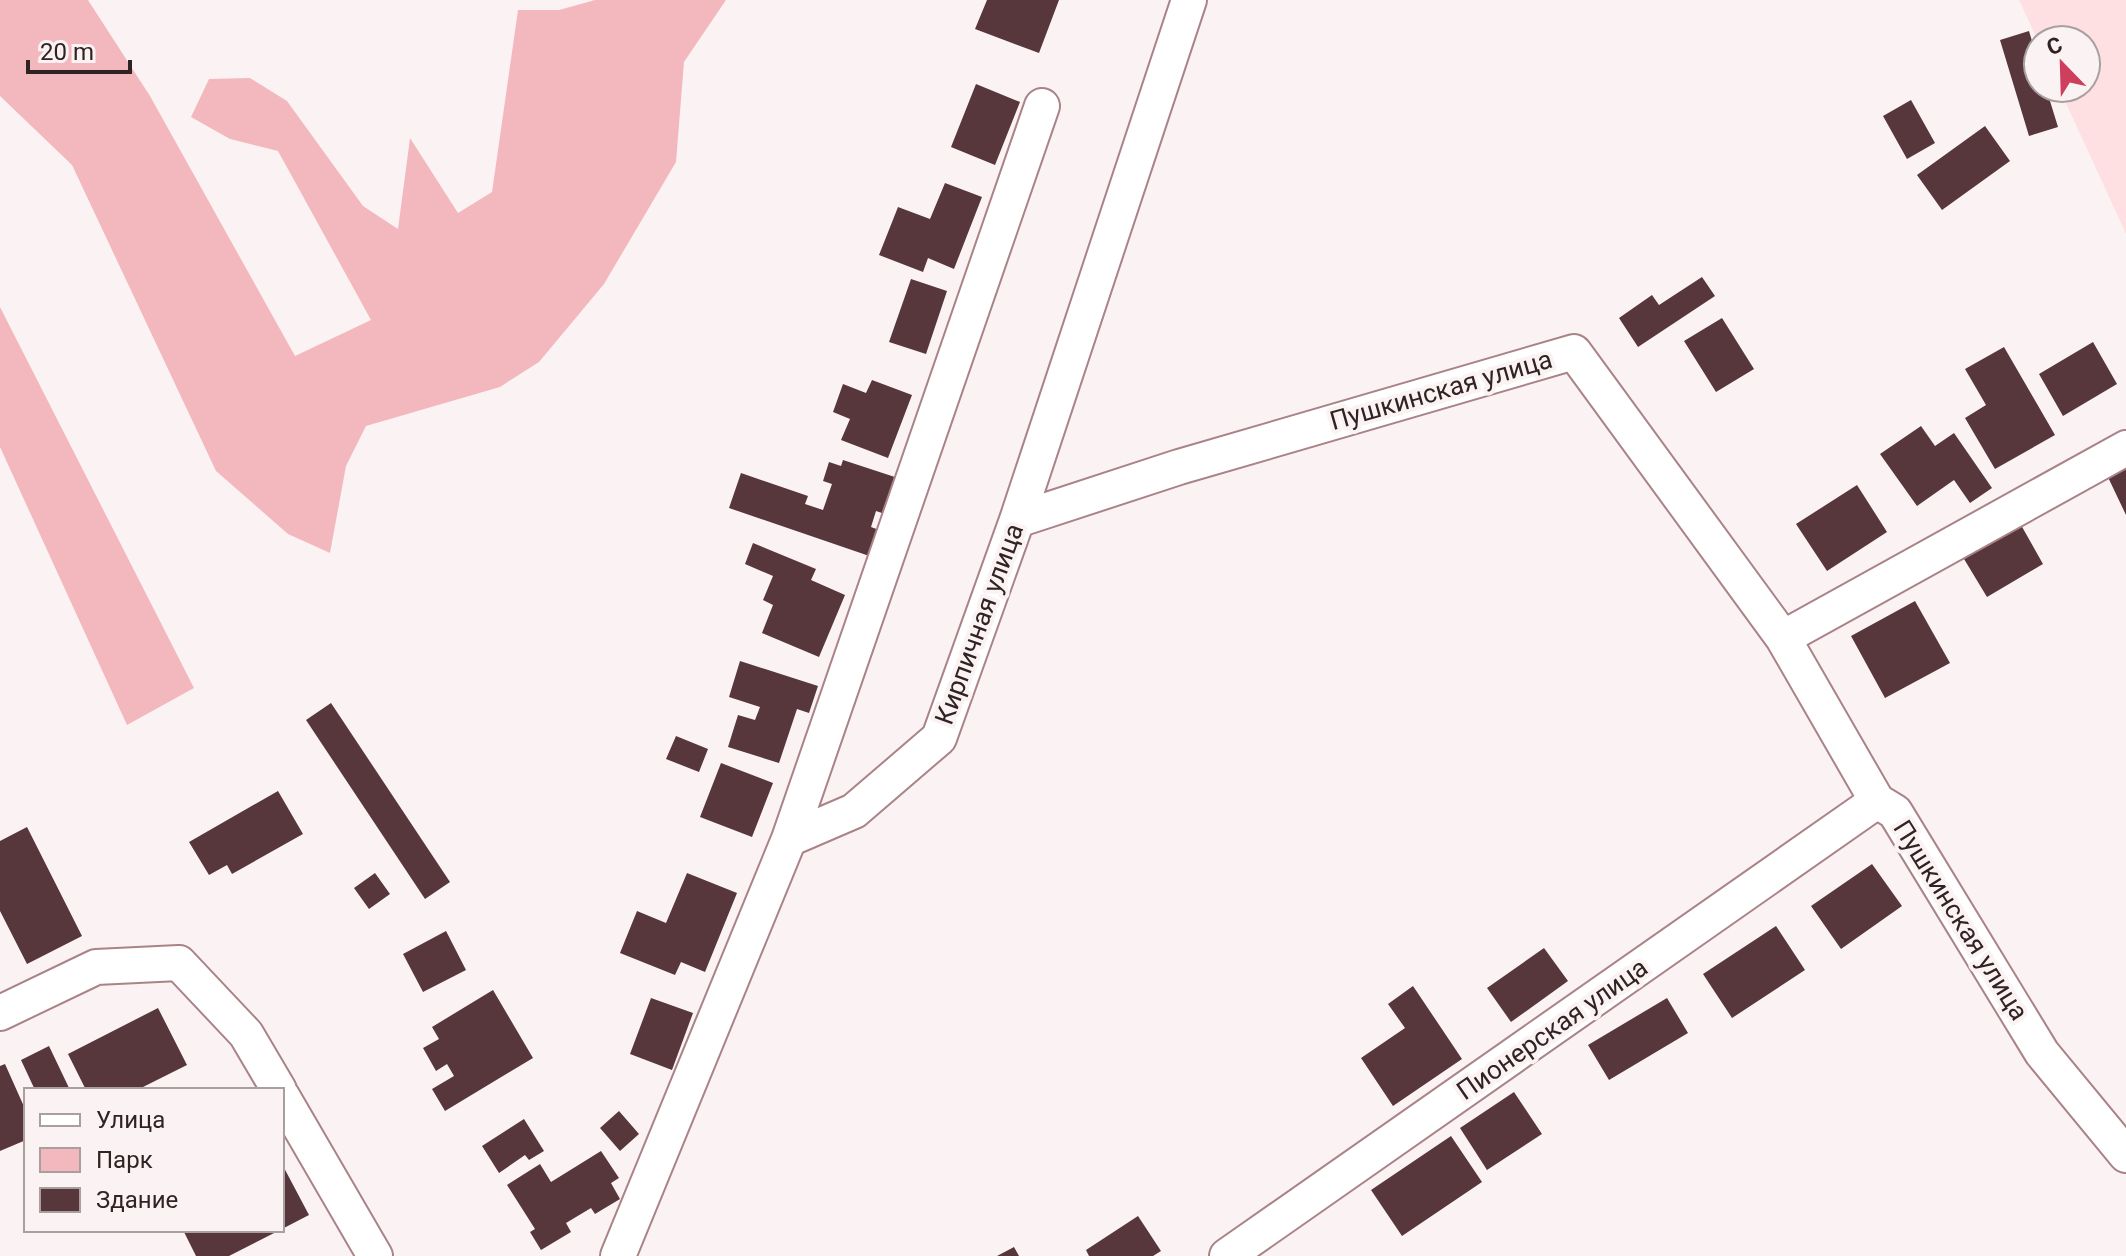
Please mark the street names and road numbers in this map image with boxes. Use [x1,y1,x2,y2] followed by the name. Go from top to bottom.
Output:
[1326,344,1556,436] street label: Пушкинская улица
[929,520,1029,728] street label: Кирпичная улица
[1887,815,2035,1025] street label: Пушкинская улица
[1451,952,1653,1106] street label: Пионерская улица

